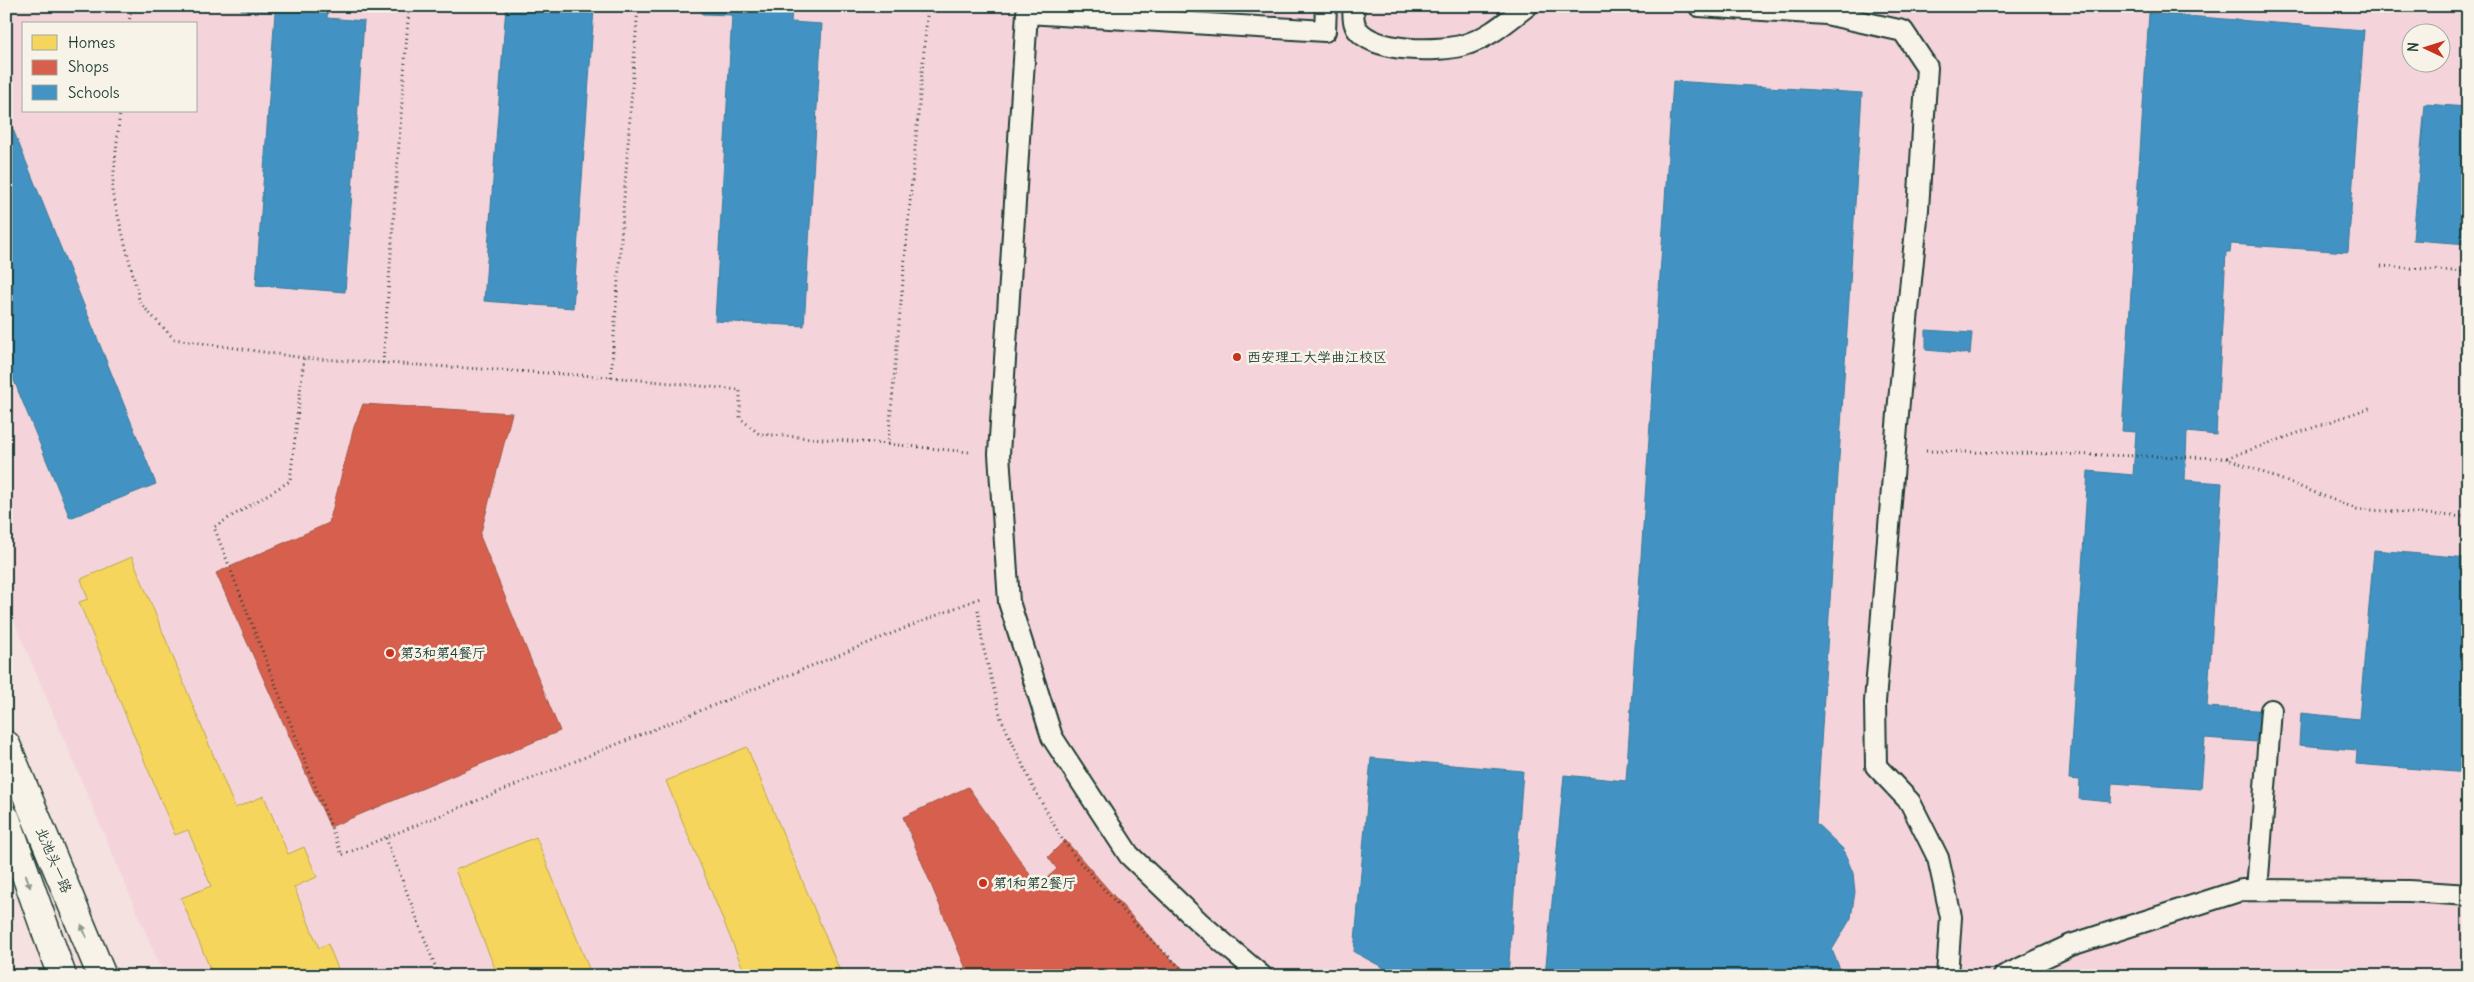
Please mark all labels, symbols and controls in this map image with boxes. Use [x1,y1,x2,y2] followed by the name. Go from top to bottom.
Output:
[22,22,198,112] legend
[2402,22,2452,72] north arrow
[68,33,115,52] text: Homes
[2404,42,2422,53] text: N
[68,57,109,76] text: Shops
[68,83,120,102] text: Schools
[1247,348,1387,366] place label: 西安理工大学曲江校区
[1231,351,1243,363] marker: 西安理工大学曲江校区
[400,644,486,662] place label: 第3和第4餐厅
[384,647,396,659] marker: 第3和第4餐厅
[32,824,76,896] street label: 北池头一路
[24,874,32,889] one-way arrow
[993,874,1076,892] place label: 第1和第2餐厅
[977,877,989,889] marker: 第1和第2餐厅
[79,924,87,938] one-way arrow

